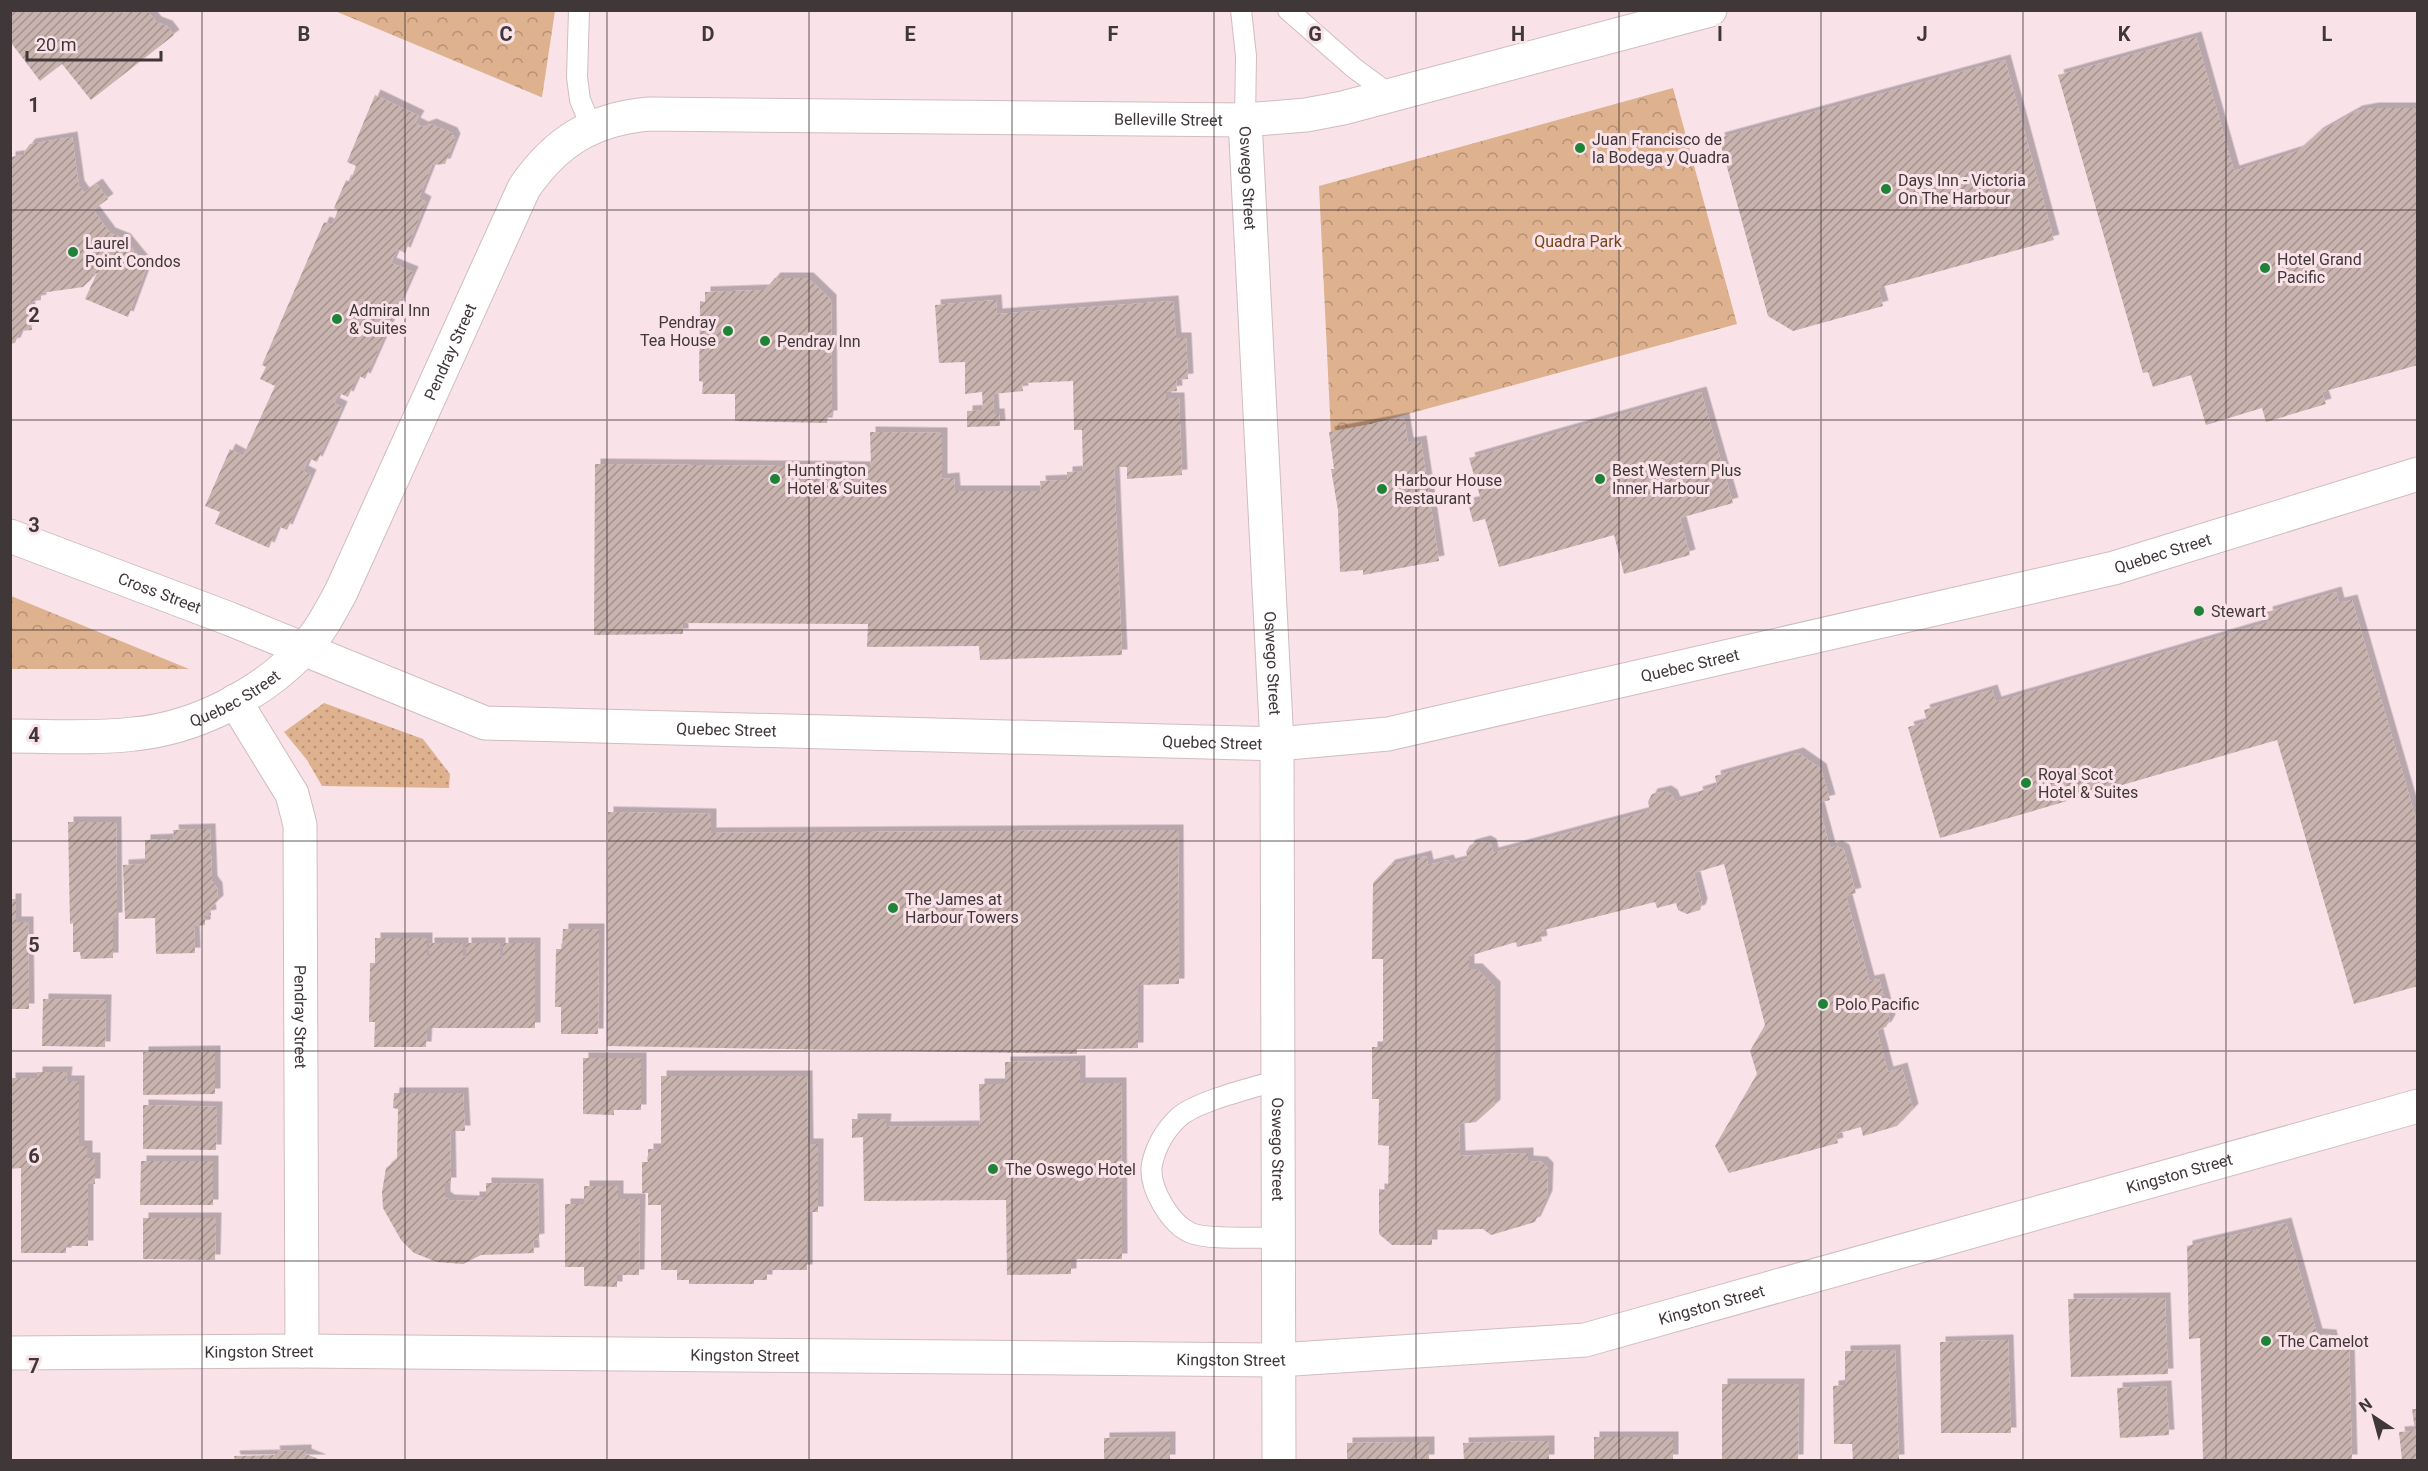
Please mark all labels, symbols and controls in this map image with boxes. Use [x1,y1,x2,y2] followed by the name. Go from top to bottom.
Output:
[298,22,310,46] text: B
[499,22,513,46] text: C
[702,22,715,46] text: D
[904,22,916,46] text: E
[1108,22,1119,46] text: F
[1308,22,1322,46] text: G
[1511,22,1525,46] text: H
[1717,22,1723,46] text: I
[1916,22,1928,46] text: J
[2118,22,2131,46] text: K
[2322,22,2333,46] text: L
[27,24,160,62] scale bar
[36,34,76,55] text: 20 m
[28,93,40,117] text: 1
[1114,110,1223,130] street label: Belleville Street
[1235,125,1260,230] street label: Oswego Street
[1592,130,1730,167] place label: Juan Francisco de la Bodega y Quadra
[1573,141,1587,155] marker: Juan Francisco de la Bodega y Quadra
[1898,171,2026,208] place label: Days Inn - Victoria On The Harbour
[1879,182,1893,196] marker: Days Inn - Victoria On The Harbour
[1534,232,1623,251] park label: Quadra Park
[85,234,181,271] place label: Laurel Point Condos
[66,245,80,259] marker: Laurel Point Condos
[2277,250,2362,287] place label: Hotel Grand Pacific
[2258,261,2272,275] marker: Hotel Grand Pacific
[349,301,430,338] place label: Admiral Inn & Suites
[420,301,480,403] street label: Pendray Street
[28,303,40,327] text: 2
[330,312,344,326] marker: Admiral Inn & Suites
[640,313,716,350] place label: Pendray Tea House
[721,324,735,338] marker: Pendray Tea House
[777,332,861,351] place label: Pendray Inn
[758,334,772,348] marker: Pendray Inn
[787,461,887,498] place label: Huntington Hotel & Suites
[1612,461,1742,498] place label: Best Western Plus Inner Harbour
[1394,471,1502,508] place label: Harbour House Restaurant
[768,472,782,486] marker: Huntington Hotel & Suites
[1593,472,1607,486] marker: Best Western Plus Inner Harbour
[1375,482,1389,496] marker: Harbour House Restaurant
[28,513,40,537] text: 3
[2112,530,2214,577] street label: Quebec Street
[115,569,204,617] street label: Cross Street
[2211,602,2266,621] place label: Stewart
[2192,604,2206,618] marker: Stewart
[1260,611,1285,716] street label: Oswego Street
[1639,645,1741,686] street label: Quebec Street
[187,666,284,731] street label: Quebec Street
[676,719,777,741] street label: Quebec Street
[28,723,40,747] text: 4
[1162,732,1263,754] street label: Quebec Street
[2038,765,2138,802] place label: Royal Scot Hotel & Suites
[2019,776,2033,790] marker: Royal Scot Hotel & Suites
[905,890,1019,927] place label: The James at Harbour Towers
[886,901,900,915] marker: The James at Harbour Towers
[28,933,40,957] text: 5
[291,965,310,1069] street label: Pendray Street
[1835,995,1919,1014] place label: Polo Pacific
[1816,997,1830,1011] marker: Polo Pacific
[1268,1097,1287,1201] street label: Oswego Street
[28,1144,40,1168] text: 6
[2124,1150,2235,1197] street label: Kingston Street
[1005,1160,1136,1179] place label: The Oswego Hotel
[986,1162,1000,1176] marker: The Oswego Hotel
[1656,1281,1767,1329] street label: Kingston Street
[2278,1332,2369,1351] place label: The Camelot
[2259,1334,2273,1348] marker: The Camelot
[204,1342,314,1362] street label: Kingston Street
[690,1346,800,1366] street label: Kingston Street
[1176,1350,1286,1370] street label: Kingston Street
[28,1354,40,1378] text: 7
[2344,1387,2404,1447] north arrow
[2355,1394,2376,1416] text: N

